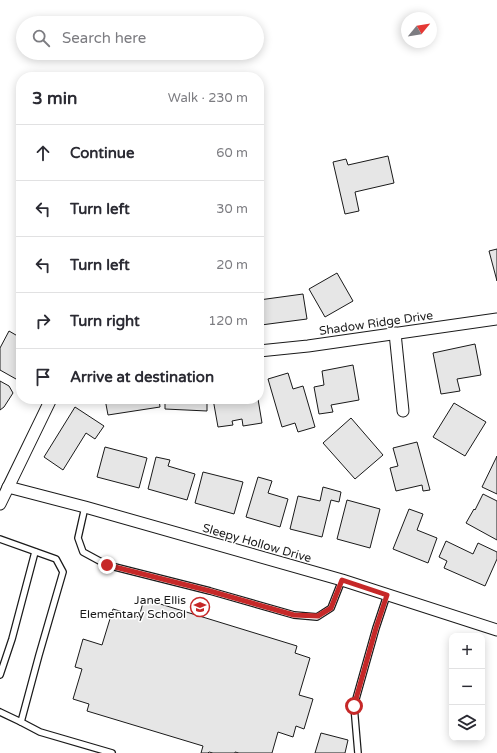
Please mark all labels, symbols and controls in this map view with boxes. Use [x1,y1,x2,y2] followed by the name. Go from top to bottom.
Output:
[401,12,437,48] north arrow
[16,16,264,60] search box
[30,27,52,49] icon: search
[62,29,146,47] text: Search here
[32,88,77,109] text: 3 min
[168,90,248,106] text: Walk · 230 m
[32,142,54,164] icon: ahead
[70,144,134,162] text: Continue
[216,145,248,161] text: 60 m
[32,198,54,220] icon: left
[70,200,130,218] text: Turn left
[216,201,248,217] text: 30 m
[32,254,54,276] icon: left
[70,256,130,274] text: Turn left
[216,257,248,273] text: 20 m
[318,308,434,338] street label: Shadow Ridge Drive
[32,310,54,332] icon: right
[70,312,140,330] text: Turn right
[208,313,248,329] text: 120 m
[32,366,54,388] icon: arrive
[70,368,214,386] text: Arrive at destination
[201,521,313,565] street label: Sleepy Hollow Drive
[98,556,116,574] route end
[79,593,186,621] place label: Jane Ellis Elementary School
[189,596,211,618] school or university icon: Jane Ellis Elementary School
[449,633,485,741] map controls
[449,633,485,669] button: +
[449,669,485,705] button: −
[345,697,363,715] route start
[449,705,485,741] button: layers

